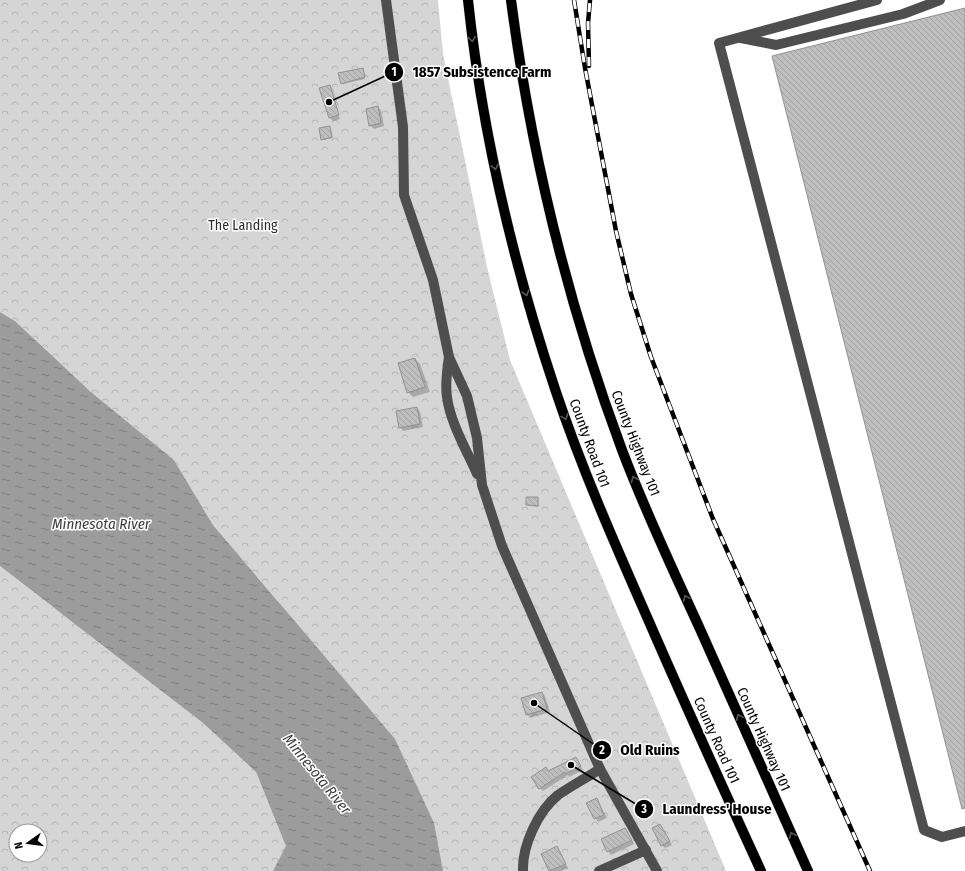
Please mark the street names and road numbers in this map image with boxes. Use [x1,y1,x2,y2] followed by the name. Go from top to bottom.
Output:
[608,388,664,498] street label: County Highway 101
[566,396,613,490] street label: County Road 101
[733,685,794,794] street label: County Highway 101
[690,694,743,786] street label: County Road 101

